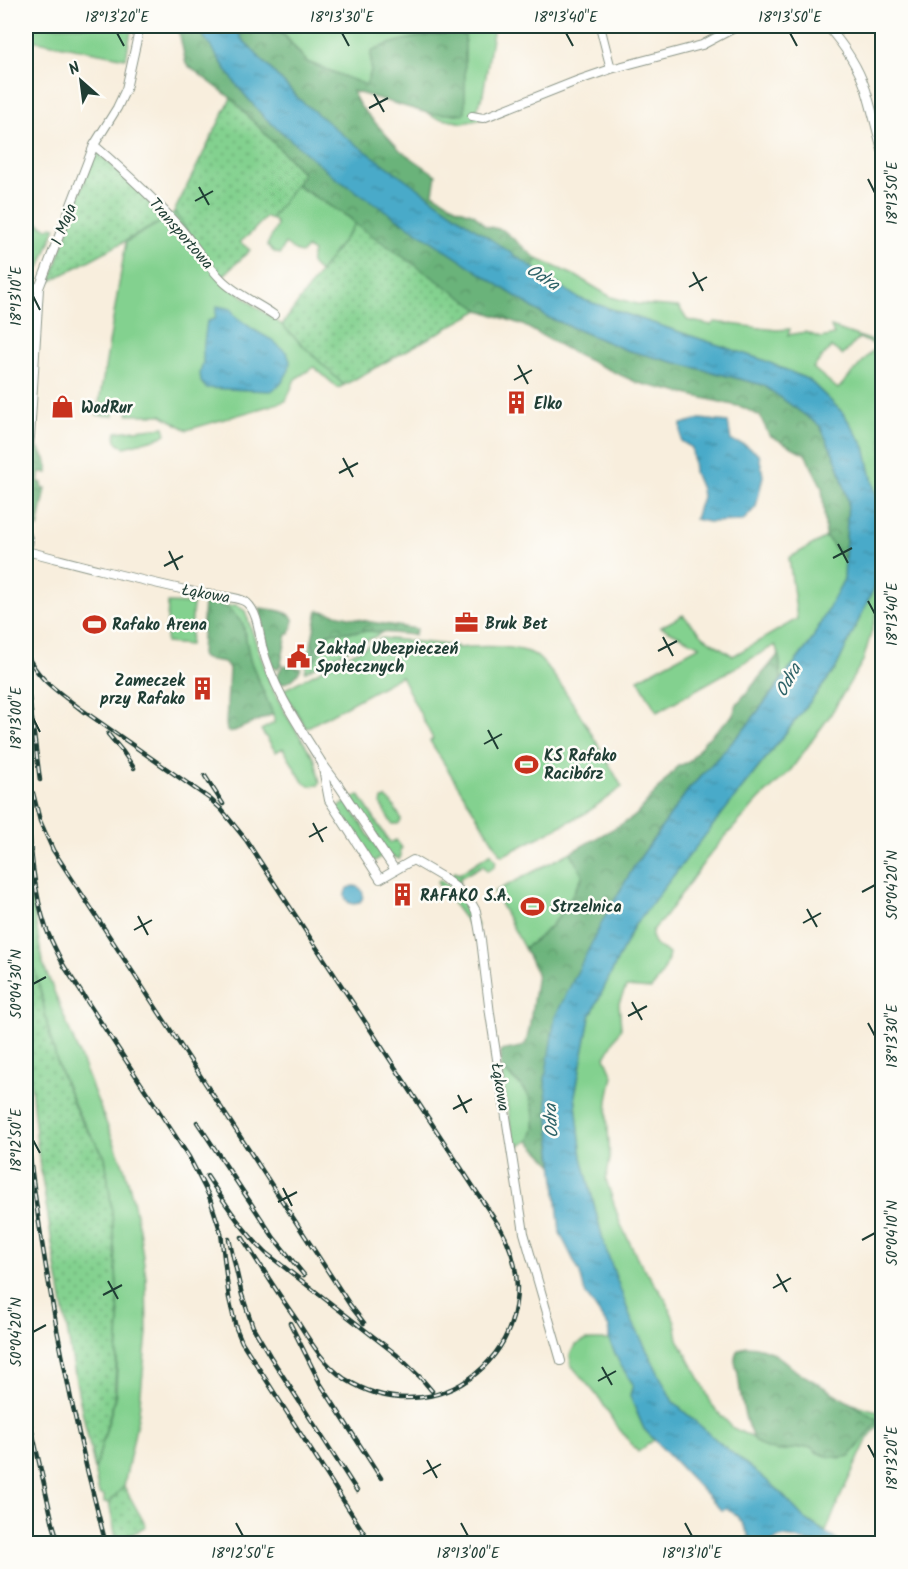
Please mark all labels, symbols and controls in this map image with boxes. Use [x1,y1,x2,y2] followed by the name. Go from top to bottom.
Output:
[85,6,150,30] text: 18°13'20"E
[310,6,375,30] text: 18°13'30"E
[534,6,599,30] text: 18°13'40"E
[758,6,823,30] text: 18°13'50"E
[51,51,111,111] north arrow
[64,56,85,82] text: N
[881,160,905,225] text: 18°13'50"E
[142,192,219,276] street label: Transportowa
[45,200,84,249] street label: 1 Maja
[520,257,566,301] water label: Odra
[5,265,29,326] text: 18°13'10"E
[503,390,529,416] building icon: Elko
[534,392,562,417] place label: Elko
[50,394,76,420] shop icon: WodRur
[81,396,134,421] place label: WodRur
[180,578,232,611] street label: Łąkowa
[881,581,905,646] text: 18°13'40"E
[454,610,480,636] office icon: Bruk Bet
[81,611,107,637] sports icon: Rafako Arena
[485,612,548,637] place label: Bruk Bet
[112,613,207,638] place label: Rafako Arena
[316,637,458,680] place label: Zakład Ubezpieczeń Społecznych
[285,644,311,670] public building icon: Zakład Ubezpieczeń Społecznych
[768,657,811,703] water label: Odra
[99,669,186,712] place label: Zameczek przy Rafako
[190,676,216,702] building icon: Zameczek przy Rafako
[5,685,29,750] text: 18°13'00"E
[544,744,617,787] place label: KS Rafako Racibórz
[513,751,539,777] sports icon: KS Rafako Racibórz
[881,850,905,920] text: 50°04'20"N
[389,882,415,908] building icon: RAFAKO S.A.
[420,884,511,909] place label: RAFAKO S.A.
[520,893,546,919] sports icon: Strzelnica
[551,895,622,920] place label: Strzelnica
[5,949,29,1019] text: 50°04'30"N
[881,1003,905,1068] text: 18°13'30"E
[483,1061,516,1113] street label: Łąkowa
[537,1101,568,1139] water label: Odra
[5,1107,29,1172] text: 18°12'50"E
[881,1200,905,1266] text: 50°04'10"N
[5,1297,29,1367] text: 50°04'20"N
[881,1425,905,1490] text: 18°13'20"E
[211,1542,276,1566] text: 18°12'50"E
[436,1542,501,1566] text: 18°13'00"E
[662,1542,723,1566] text: 18°13'10"E

